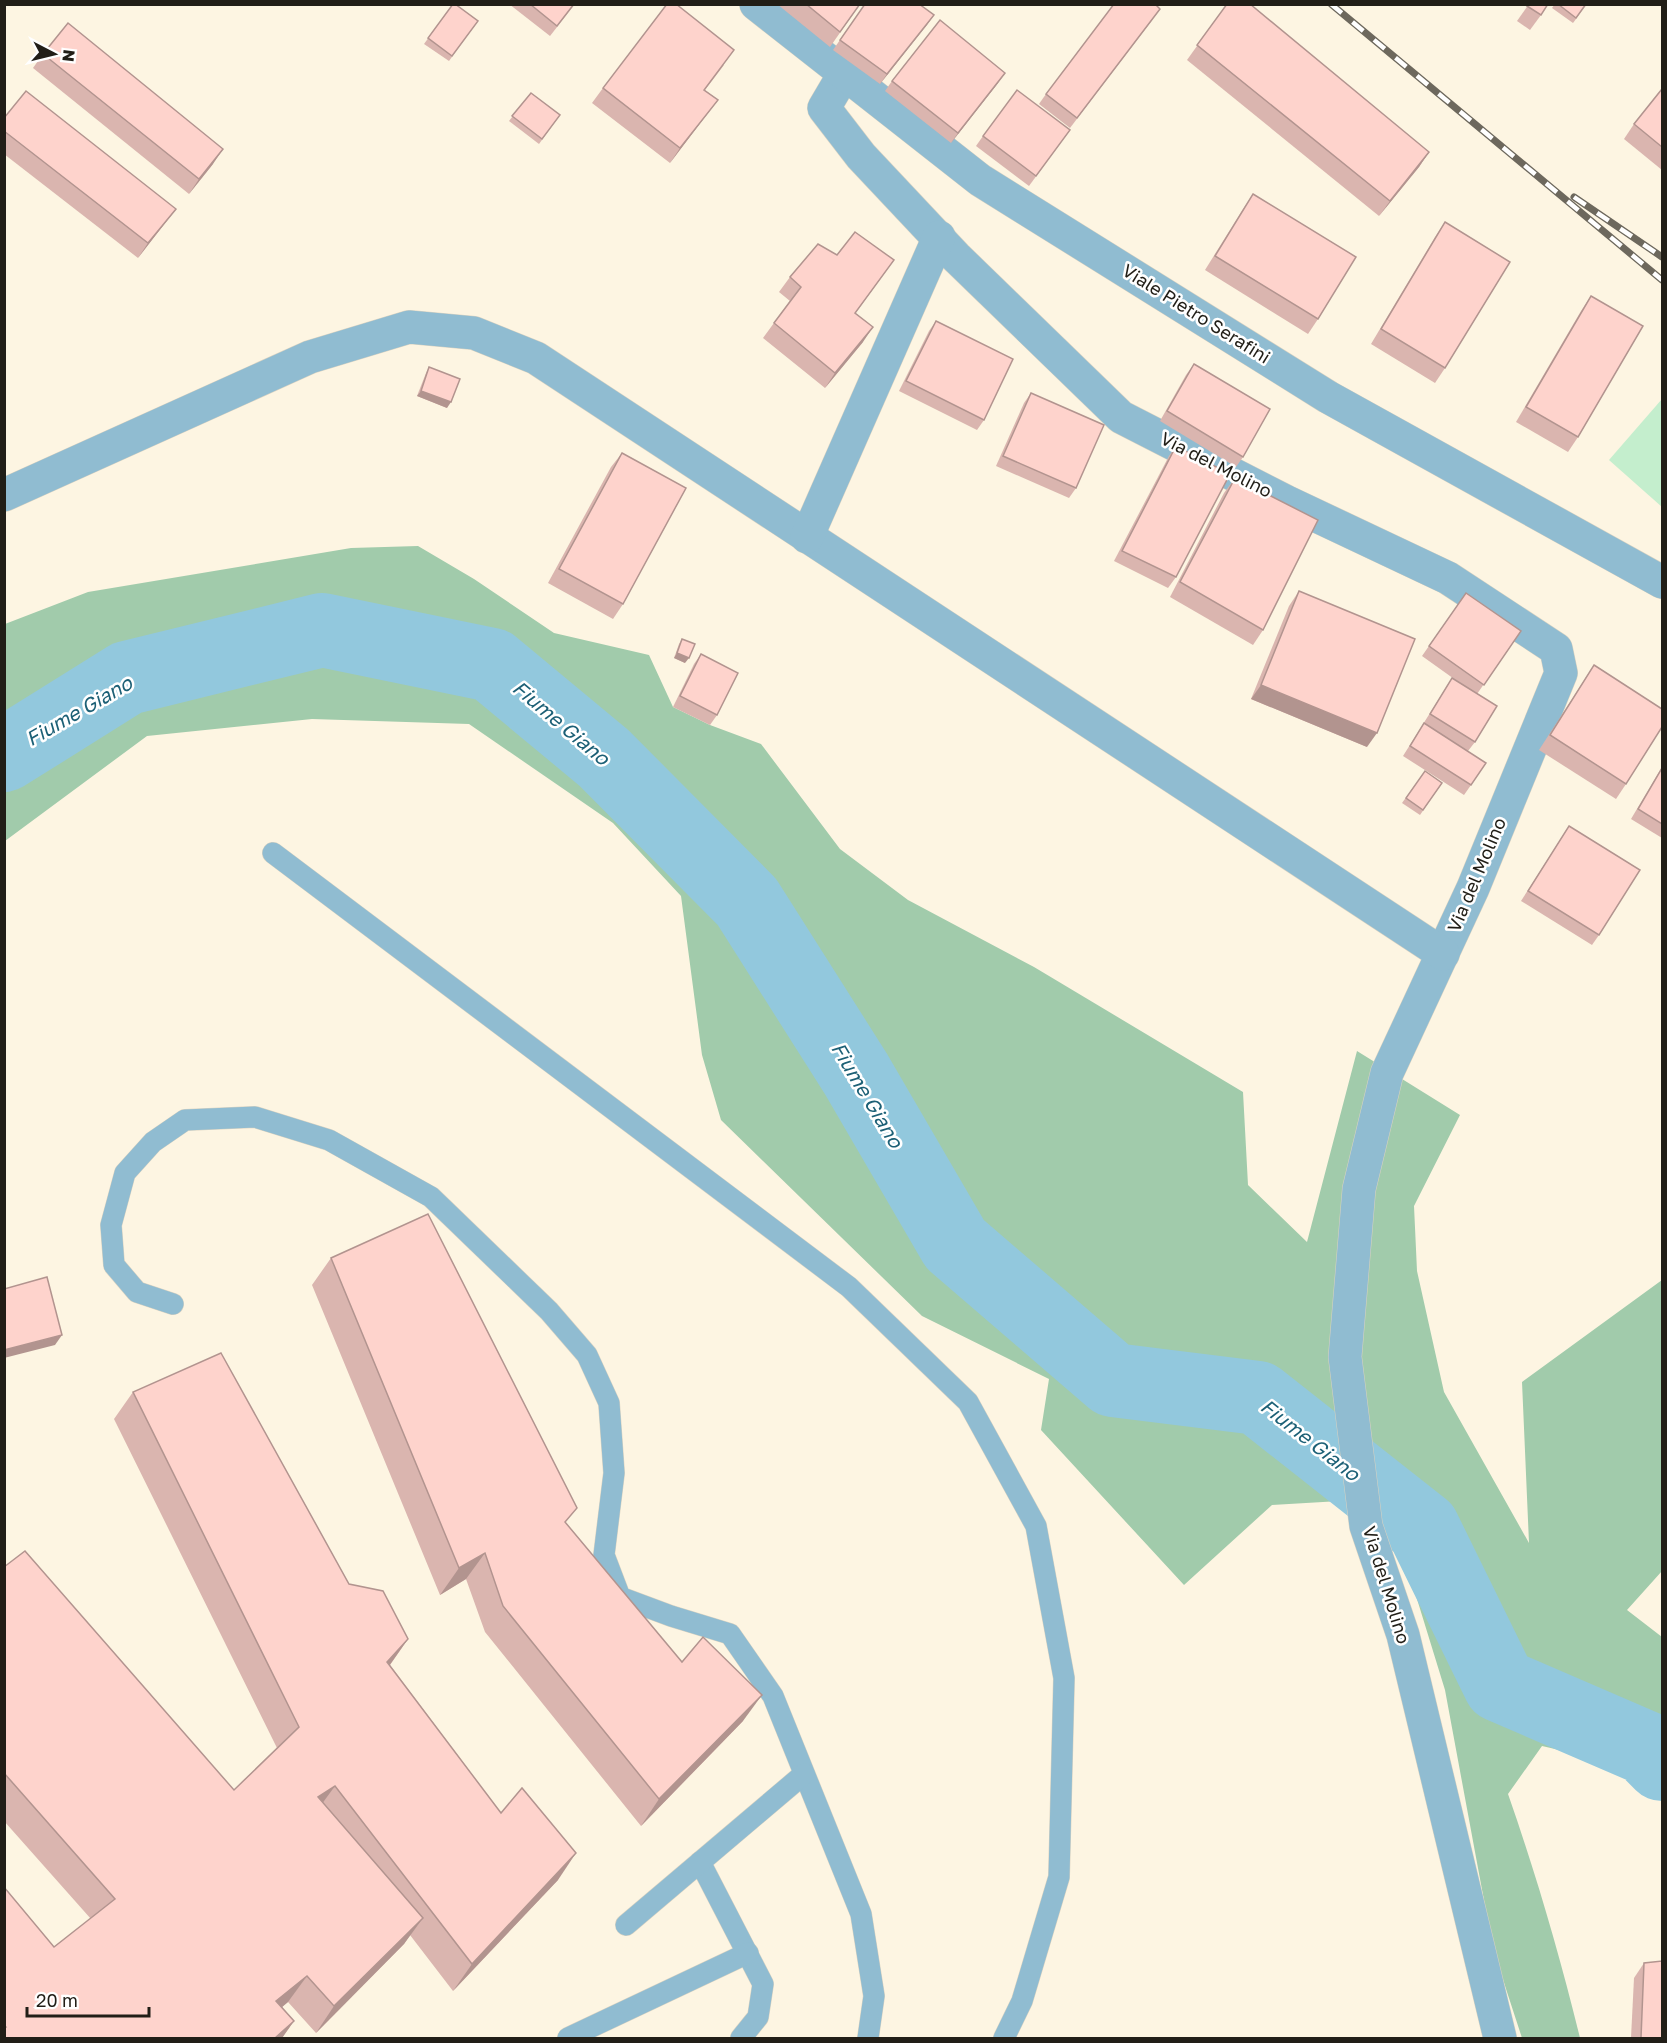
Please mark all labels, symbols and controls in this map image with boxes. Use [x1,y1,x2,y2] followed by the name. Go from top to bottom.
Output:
[24,24,84,84] north arrow
[58,49,80,63] text: N
[1119,259,1275,368] street label: Viale Pietro Serafini
[1157,427,1276,502] street label: Via del Molino
[21,670,137,750] water label: Fiume Giano
[508,675,616,770] water label: Fiume Giano
[1442,814,1510,935] street label: Via del Molino
[827,1037,909,1152] water label: Fiume Giano
[1256,1393,1366,1486] water label: Fiume Giano
[1359,1523,1415,1646] street label: Via del Molino
[27,1980,148,2018] scale bar
[36,1989,78,2011] text: 20 m

